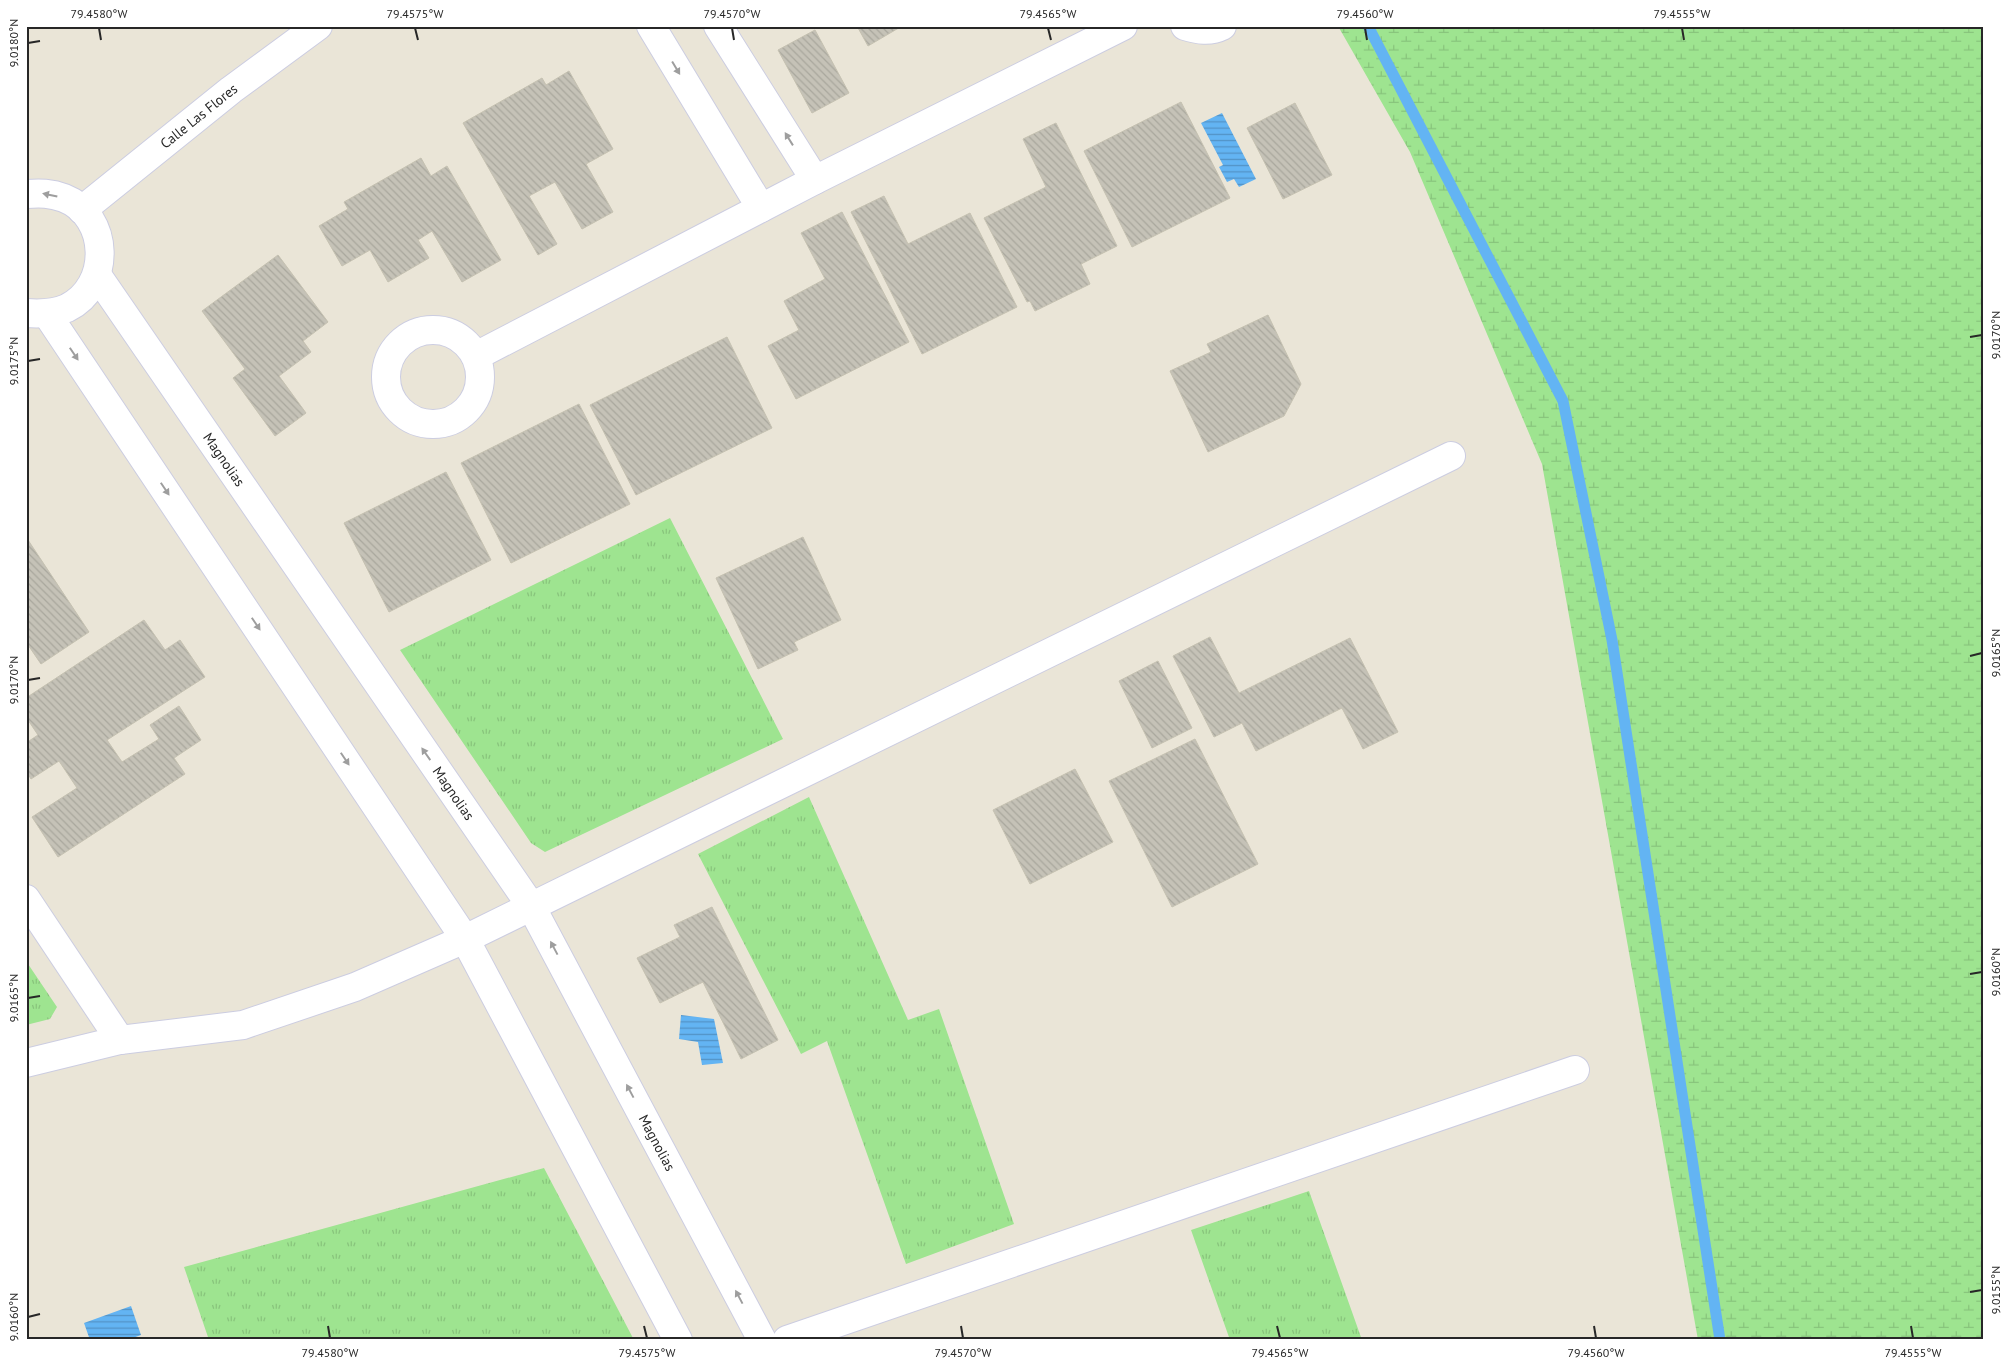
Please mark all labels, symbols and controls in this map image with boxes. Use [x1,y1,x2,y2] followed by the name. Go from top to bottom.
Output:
[71,6,127,21] text: 79.4580°W
[387,6,443,21] text: 79.4575°W
[704,6,760,21] text: 79.4570°W
[1020,6,1076,21] text: 79.4565°W
[1337,6,1393,21] text: 79.4560°W
[1654,6,1710,21] text: 79.4555°W
[6,19,21,67] text: 9.0180°N
[672,62,681,75] one-way arrow
[157,79,241,152] street label: Calle Las Flores
[785,133,794,146] one-way arrow
[42,190,58,198] one-way arrow
[1988,311,2003,359] text: 9.0170°N
[6,337,21,385] text: 9.0175°N
[69,348,79,361] one-way arrow
[199,429,249,490] street label: Magnolias
[160,482,170,496] one-way arrow
[251,617,260,631] one-way arrow
[1988,629,2003,677] text: 9.0165°N
[6,656,21,704] text: 9.0170°N
[421,747,431,761] one-way arrow
[341,753,350,766] one-way arrow
[429,763,478,824] street label: Magnolias
[549,941,558,955] one-way arrow
[1988,948,2003,996] text: 9.0160°N
[6,974,21,1022] text: 9.0165°N
[626,1084,634,1099] one-way arrow
[635,1111,679,1174] street label: Magnolias
[1988,1266,2003,1314] text: 9.0155°N
[735,1289,743,1304] one-way arrow
[6,1293,21,1341] text: 9.0160°N
[302,1345,358,1360] text: 79.4580°W
[619,1345,675,1360] text: 79.4575°W
[935,1345,991,1360] text: 79.4570°W
[1252,1345,1308,1360] text: 79.4565°W
[1568,1345,1624,1360] text: 79.4560°W
[1885,1345,1941,1360] text: 79.4555°W

